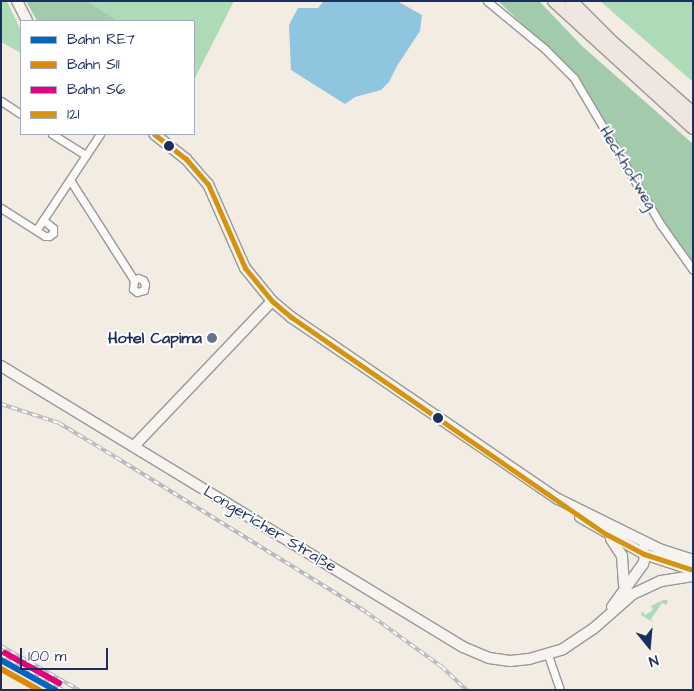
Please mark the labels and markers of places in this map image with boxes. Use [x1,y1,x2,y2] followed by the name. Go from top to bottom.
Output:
[164,141,174,151] unlabelled marker
[108,328,202,348] place label: Hotel Capima
[206,332,218,344] marker: Hotel Capima
[433,413,443,423] unlabelled marker

